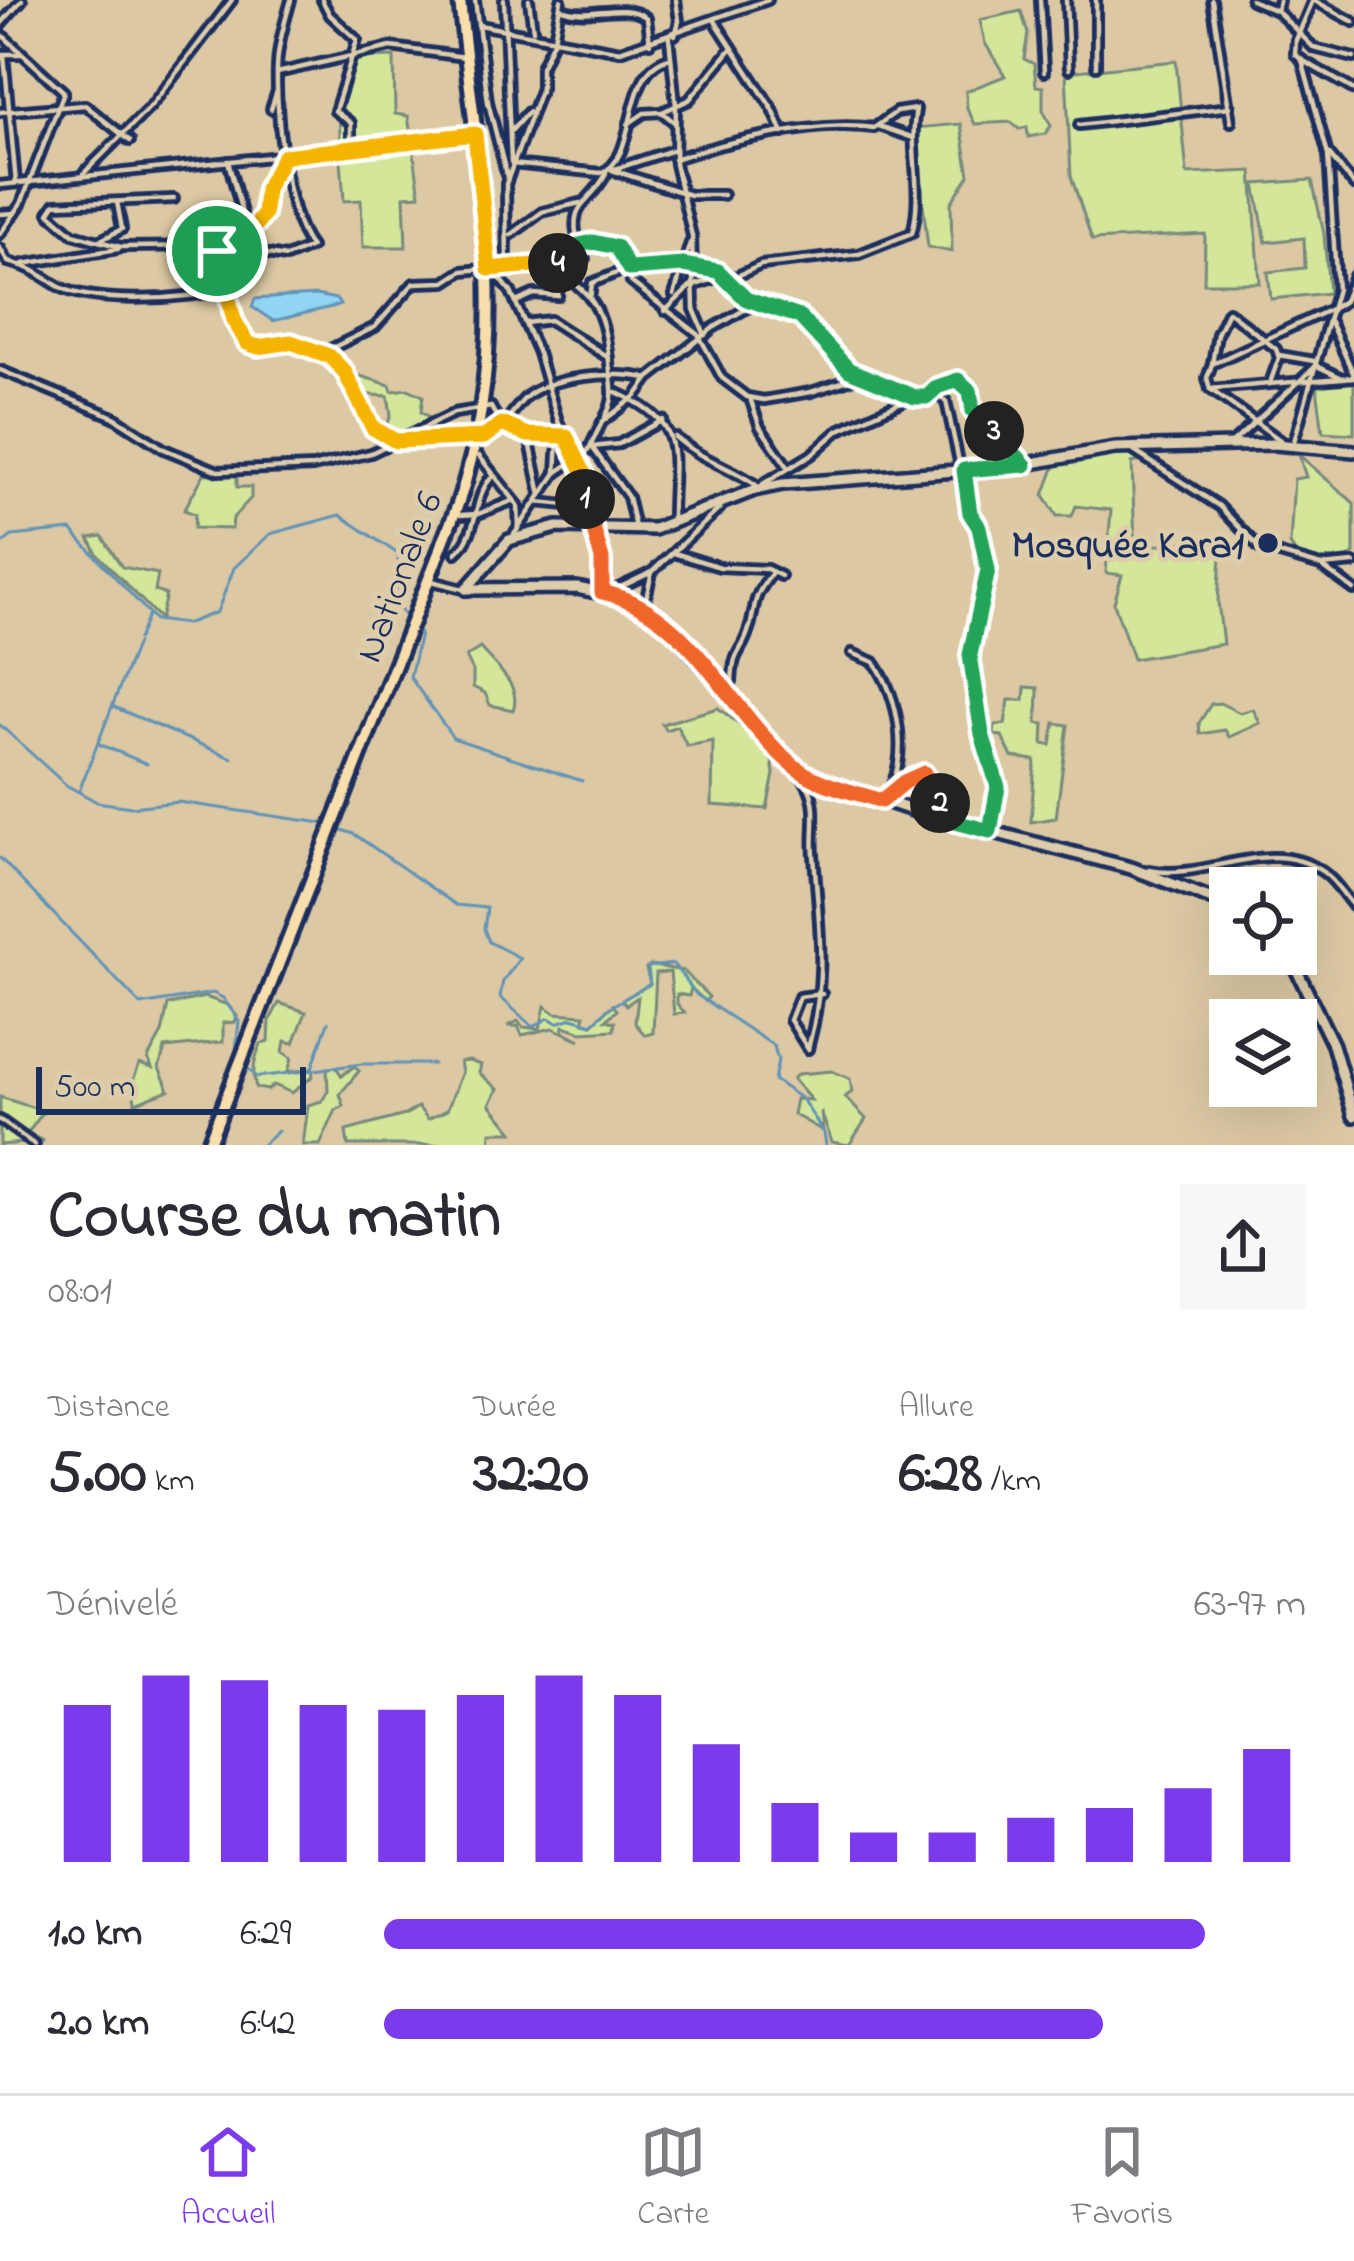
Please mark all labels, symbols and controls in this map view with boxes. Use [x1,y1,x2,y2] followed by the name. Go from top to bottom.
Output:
[166,200,268,302] pin
[184,218,250,284] icon: arrive
[528,233,588,293] pin: 4
[551,239,565,287] text: 4
[964,401,1024,461] pin: 3
[987,407,1001,455] text: 3
[555,469,615,529] pin: 1
[580,475,590,523] text: 1
[343,484,460,671] street label: Nationale 6
[1012,519,1245,576] place label: Mosquée Kara1
[1255,530,1281,556] marker: Mosquée Kara1
[910,773,970,833] pin: 2
[932,779,948,827] text: 2
[1209,867,1317,1107] map controls
[1209,867,1317,975] button: locate
[1209,999,1317,1107] button: layers
[36,1061,306,1114] scale bar
[54,1064,135,1112] text: 500 m
[48,1171,501,1267] text: Course du matin
[1180,1184,1306,1310] button: share
[48,1264,112,1321] text: 08:01
[48,1384,170,1432] text: Distance
[473,1384,556,1432] text: Durée
[899,1384,974,1432] text: Allure
[48,1432,146,1519] text: 5.00
[473,1432,589,1519] text: 32:20
[899,1432,982,1519] text: 6:28
[146,1458,195,1506] text: km
[982,1458,1041,1506] text: /km
[48,1577,178,1634] text: Dénivelé
[1194,1577,1306,1634] text: 63–97 m
[48,1906,142,1963] text: 1.0 km
[240,1906,292,1963] text: 6:29
[48,1996,149,2053] text: 2.0 km
[240,1996,296,2053] text: 6:42
[181,2119,276,2239] tab: Accueil
[637,2119,709,2239] tab: Carte
[1071,2119,1173,2239] tab: Favoris

